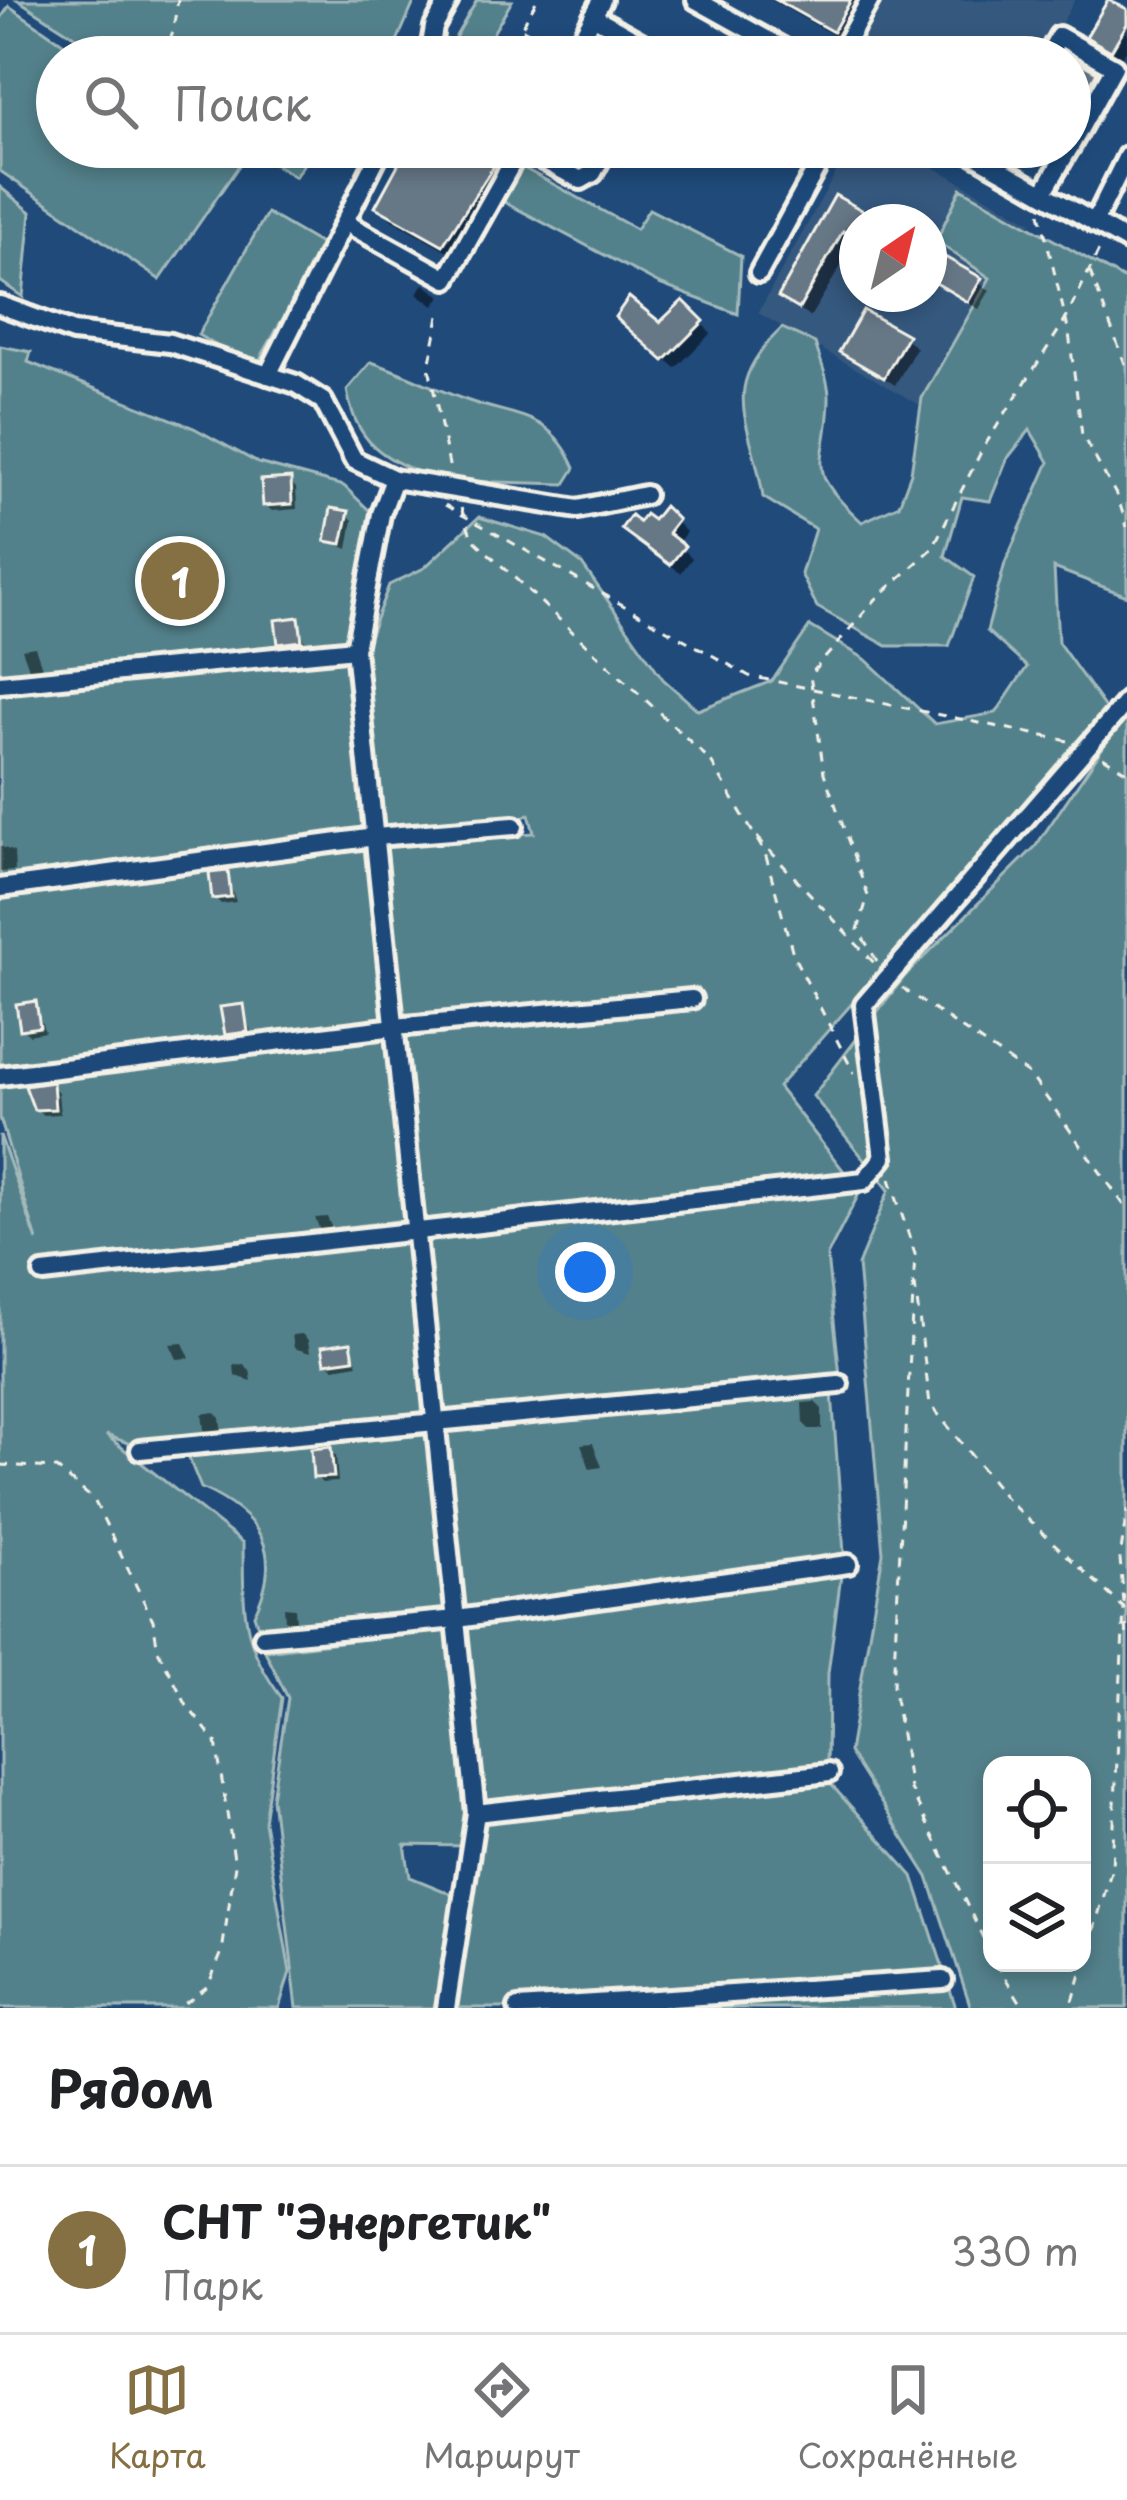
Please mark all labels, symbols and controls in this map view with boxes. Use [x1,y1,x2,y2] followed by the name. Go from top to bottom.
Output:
[36,36,1091,168] search box
[174,68,311,136] text: Поиск
[78,69,144,135] icon: search
[839,204,947,312] north arrow
[141,536,219,626] pin: 1
[555,1242,615,1302] your location
[983,1756,1091,1972] map controls
[983,1756,1091,1864] button: locate
[983,1864,1091,1972] button: layers
[48,2048,214,2125] text: Рядом
[162,2186,551,2254] text: СНТ "Энергетик"
[78,2220,96,2279] text: 1
[951,2220,1079,2279] text: 330 m
[162,2254,263,2313] text: Парк
[109,2357,206,2479] tab: Карта
[424,2357,580,2479] tab: Маршрут
[797,2357,1018,2479] tab: Сохранённые

